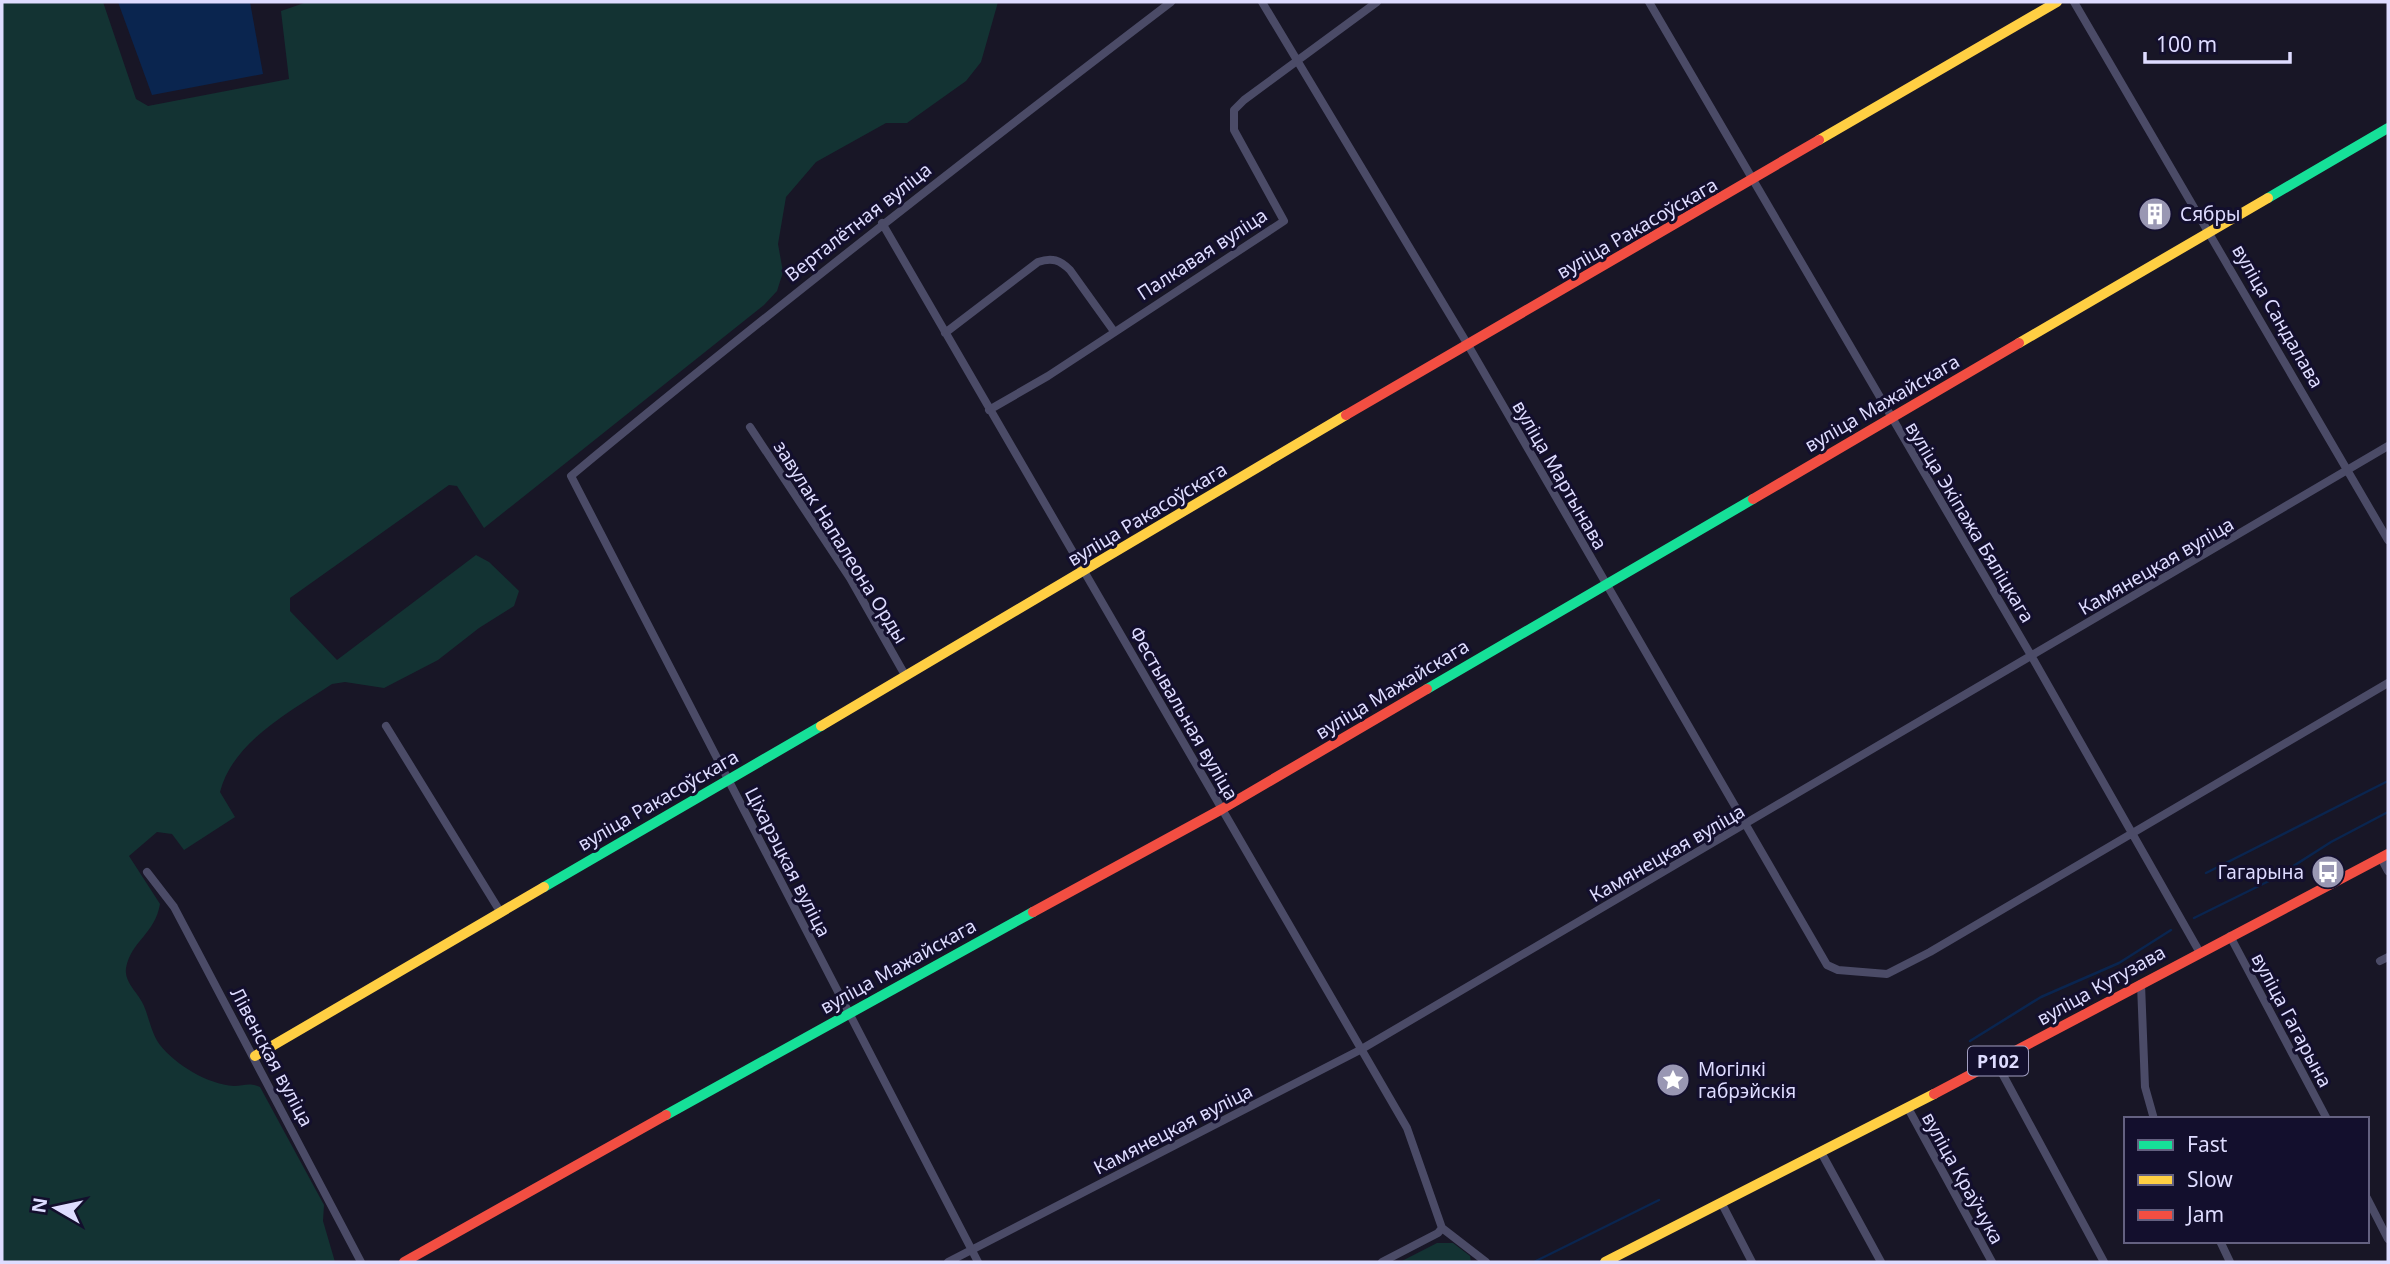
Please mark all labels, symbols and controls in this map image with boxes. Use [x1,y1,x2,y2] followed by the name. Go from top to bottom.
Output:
[2145,21,2290,65] scale bar
[2156,30,2217,58] text: 100 m
[779,157,937,287] street label: Верталётная вуліца
[1552,171,1722,285] street label: вуліца Ракасоўскага
[2136,195,2174,233] building icon: Сябры
[2180,201,2240,227] place label: Сябры
[1132,202,1272,306] street label: Палкавая вуліца
[2226,239,2330,393] street label: вуліца Сандалава
[1800,348,1964,458] street label: вуліца Мажайскага
[1507,396,1613,554] street label: вуліца Мартынава
[1900,417,2040,627] street label: вуліца Экіпажа Бяліцкага
[768,436,914,648] street label: завулак Напалеона Орды
[1062,456,1232,572] street label: вуліца Ракасоўскага
[2074,511,2238,621] street label: Камянецкая вуліца
[1123,621,1245,805] street label: Фестывальная вуліца
[1310,633,1474,745] street label: вуліца Мажайскага
[573,743,743,857] street label: вуліца Ракасоўскага
[739,783,837,941] street label: Ціхарэцкая вуліца
[1585,798,1749,908] street label: Камянецкая вуліца
[2309,853,2347,891] bus stop icon: Гагарына
[2217,859,2304,885] place label: Гагарына
[815,912,981,1020] street label: вуліца Мажайскага
[2032,939,2170,1031] street label: вуліца Кутузава
[2246,948,2338,1092] street label: вуліца Гагарына
[224,983,320,1131] street label: Лівенская вуліца
[1968,1046,2028,1076] road number: Р102
[1698,1056,1796,1104] place label: Могілкі габрэйскія
[1654,1061,1692,1099] place icon: Могілкі габрэйскія
[1089,1078,1257,1180] street label: Камянецкая вуліца
[1916,1107,2010,1249] street label: вуліца Краўчука
[2124,1117,2369,1243] legend
[2187,1130,2228,1158] text: Fast
[2187,1165,2233,1193] text: Slow
[21,1173,91,1243] north arrow
[25,1196,53,1215] text: N
[2185,1200,2224,1228] text: Jam

